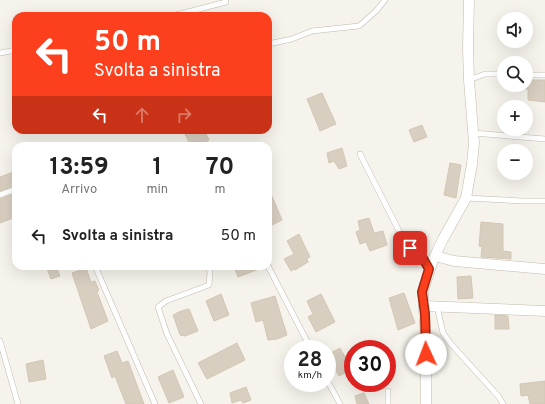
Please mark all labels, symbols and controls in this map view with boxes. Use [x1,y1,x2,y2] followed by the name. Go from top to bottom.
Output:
[497,12,533,180] map controls
[497,12,533,48] button: sound
[94,25,161,61] text: 50 m
[28,28,80,80] icon: left
[497,56,533,92] button: search
[94,60,221,83] text: Svolta a sinistra
[497,100,533,136] button: +
[89,104,111,126] icon: left
[131,104,153,126] icon: ahead
[173,104,195,126] icon: right
[497,144,533,180] button: −
[50,153,109,183] text: 13:59
[152,153,162,183] text: 1
[206,153,234,183] text: 70
[61,182,97,198] text: Arrivo
[146,182,168,198] text: min
[215,182,226,198] text: m
[28,225,50,247] icon: left
[62,227,173,246] text: Svolta a sinistra
[221,227,256,246] text: 50 m
[393,231,427,265] pin
[399,237,421,259] icon: arrive
[405,333,447,375] position arrow
[344,340,396,392] speed limit sign: 30
[298,348,322,374] text: 28
[298,369,322,382] text: km/h

